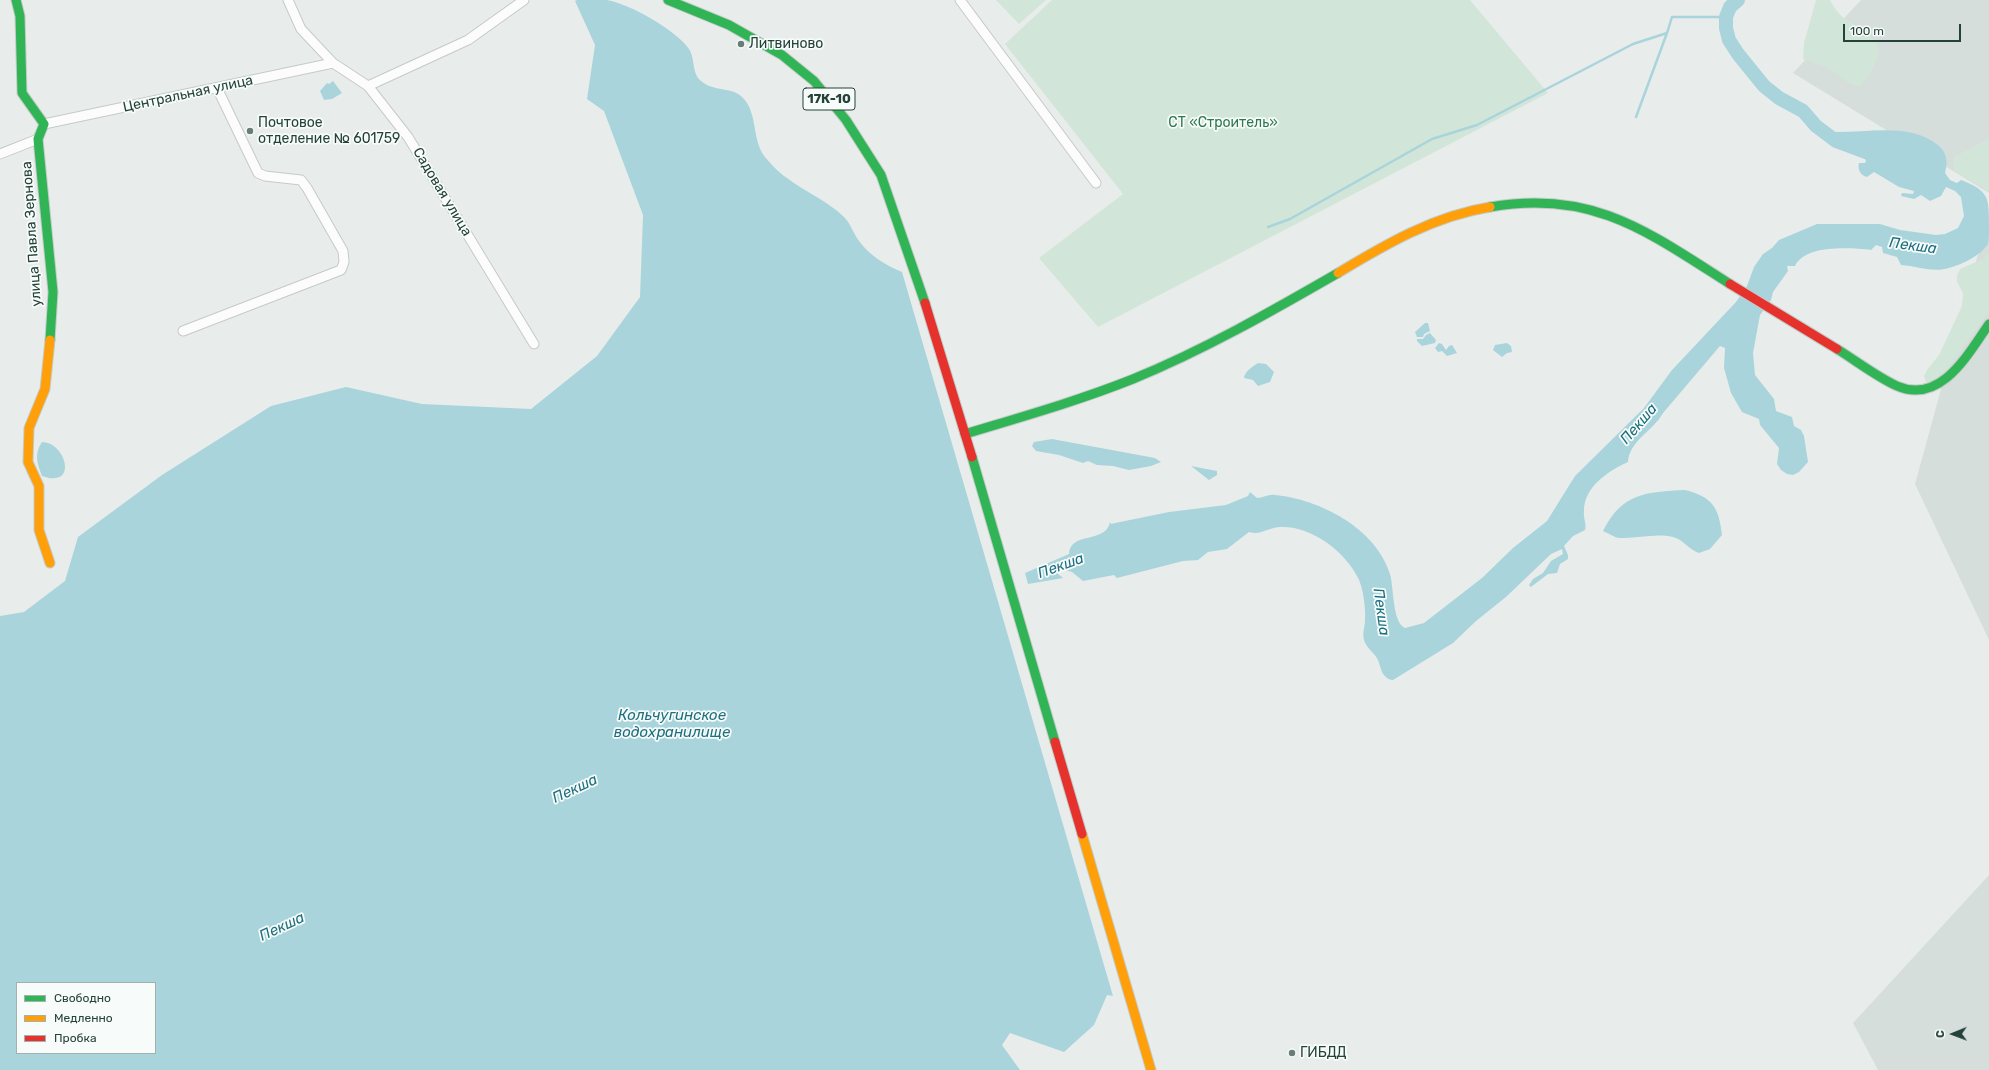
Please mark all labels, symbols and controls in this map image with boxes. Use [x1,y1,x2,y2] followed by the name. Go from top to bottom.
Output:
[1845,16,1963,42] scale bar
[1850,24,1884,38] text: 100 m
[749,36,823,52] place label: Литвиново
[736,39,746,49] marker: Литвиново
[121,72,255,116] street label: Центральная улица
[803,88,855,110] road number: 17К-10
[258,115,400,148] place label: Почтовое отделение № 601759
[1168,115,1278,131] park label: СТ «Строитель»
[245,126,255,136] marker: Почтовое отделение № 601759
[409,145,475,239] street label: Садовая улица
[19,161,45,307] street label: улица Павла Зернова
[1888,234,1938,258] water label: Пекша
[1617,400,1661,448] water label: Пекша
[1036,549,1086,583] water label: Пекша
[1369,587,1393,637] water label: Пекша
[614,707,730,742] water label: Кольчугинское водохранилище
[550,771,600,807] water label: Пекша
[257,909,307,945] water label: Пекша
[16,982,156,1054] legend
[54,991,111,1005] text: Свободно
[54,1011,113,1025] text: Медленно
[1933,1014,1973,1054] north arrow
[1934,1030,1947,1038] text: С
[54,1031,97,1045] text: Пробка
[1300,1045,1346,1061] place label: ГИБДД
[1287,1048,1297,1058] marker: ГИБДД

